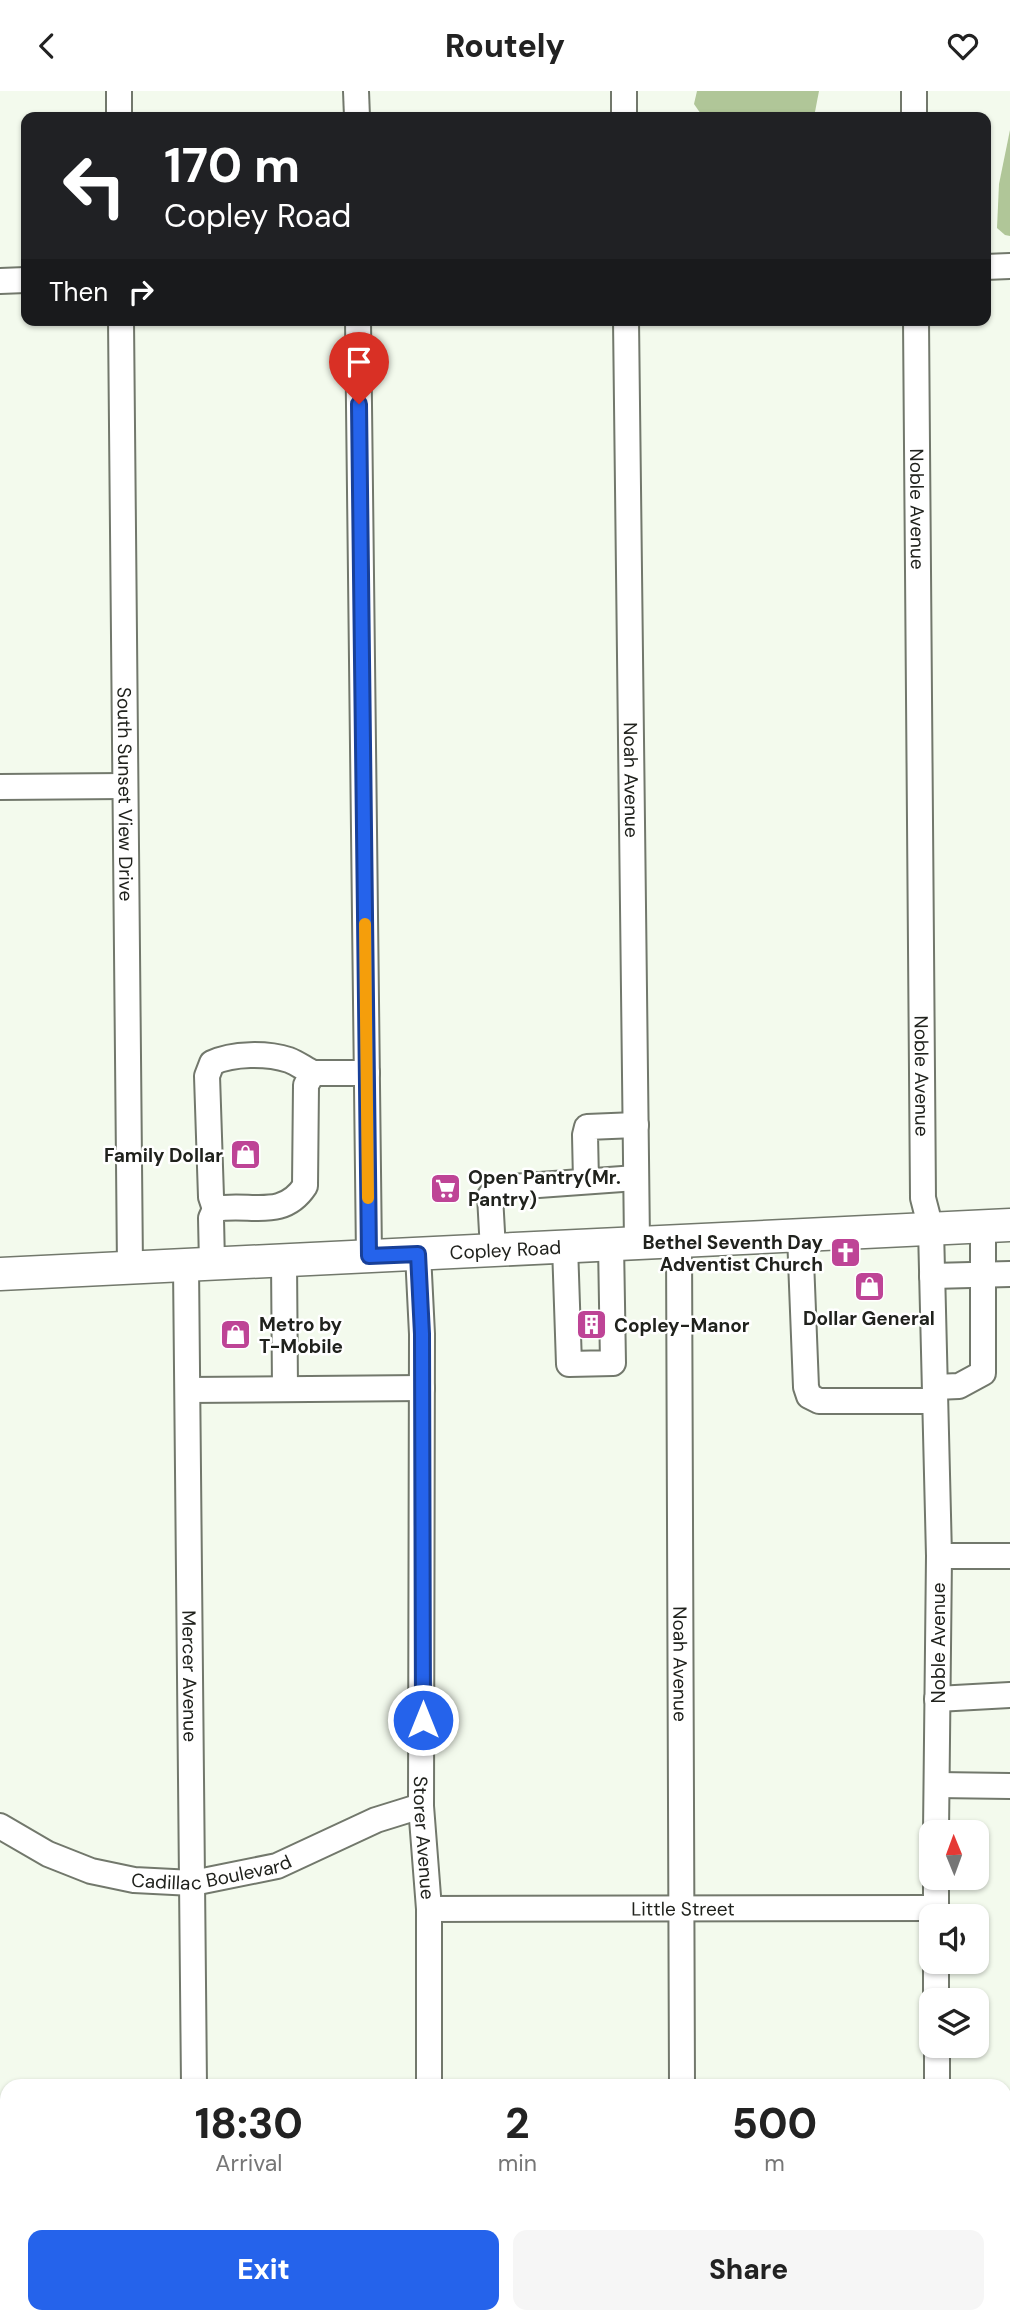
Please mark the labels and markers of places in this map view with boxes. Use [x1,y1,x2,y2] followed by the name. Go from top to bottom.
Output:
[329,332,389,404] pin
[229,1138,263,1172] shop icon: Family Dollar
[104,1143,223,1168] place label: Family Dollar
[468,1165,621,1212] place label: Open Pantry(Mr. Pantry)
[428,1171,462,1205] supermarket icon: Open Pantry(Mr. Pantry)
[643,1230,824,1277] place label: Bethel Seventh Day Adventist Church
[829,1236,863,1270] church icon: Bethel Seventh Day Adventist Church
[852,1270,886,1304] shop icon: Dollar General
[803,1306,935,1331] place label: Dollar General
[574,1308,608,1342] building icon: Copley-Manor
[259,1312,343,1359] place label: Metro by T-Mobile
[614,1313,750,1338] place label: Copley-Manor
[219,1318,253,1352] shop icon: Metro by T-Mobile

